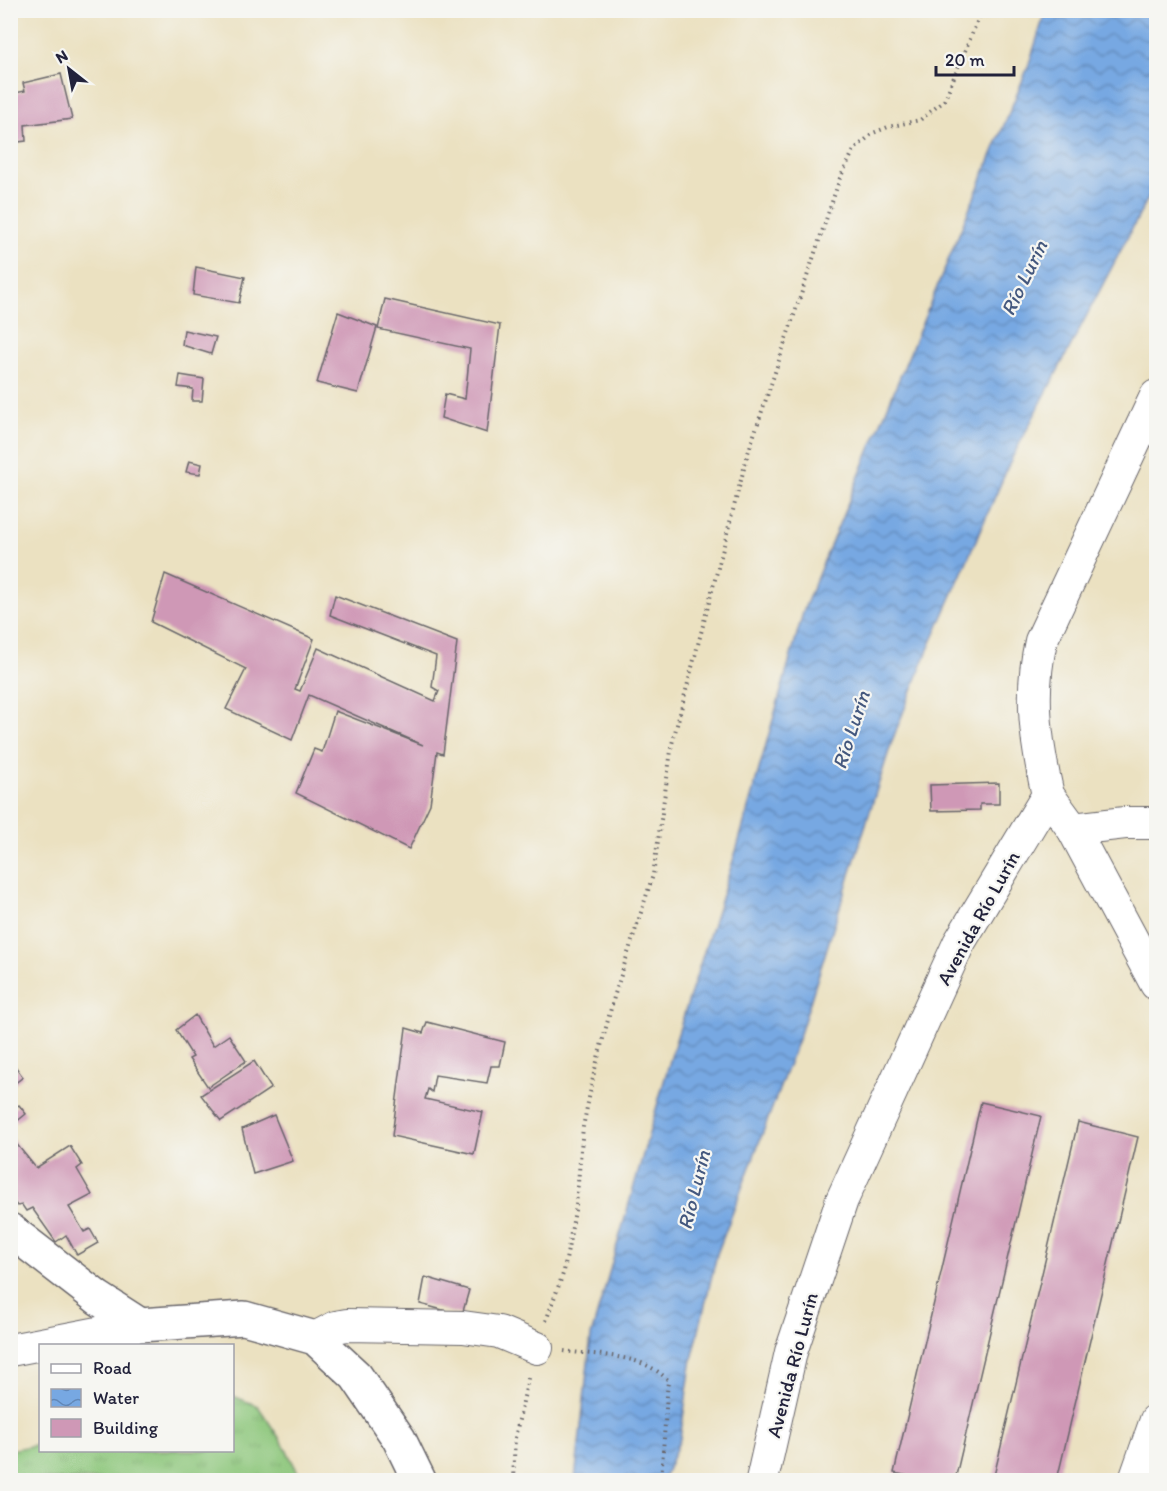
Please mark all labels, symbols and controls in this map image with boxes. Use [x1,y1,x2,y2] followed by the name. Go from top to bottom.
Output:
[39,39,99,99] north arrow
[936,39,1014,77] scale bar
[52,46,71,67] text: N
[945,49,985,71] text: 20 m
[995,235,1053,319] water label: Río Lurín
[826,687,875,772] water label: Río Lurín
[931,846,1025,989] street label: Avenida Río Lurín
[672,1147,716,1232] water label: Río Lurín
[761,1289,823,1440] street label: Avenida Río Lurín
[39,1344,234,1452] legend
[93,1357,132,1379] text: Road
[93,1387,139,1409] text: Water
[93,1417,159,1439] text: Building

